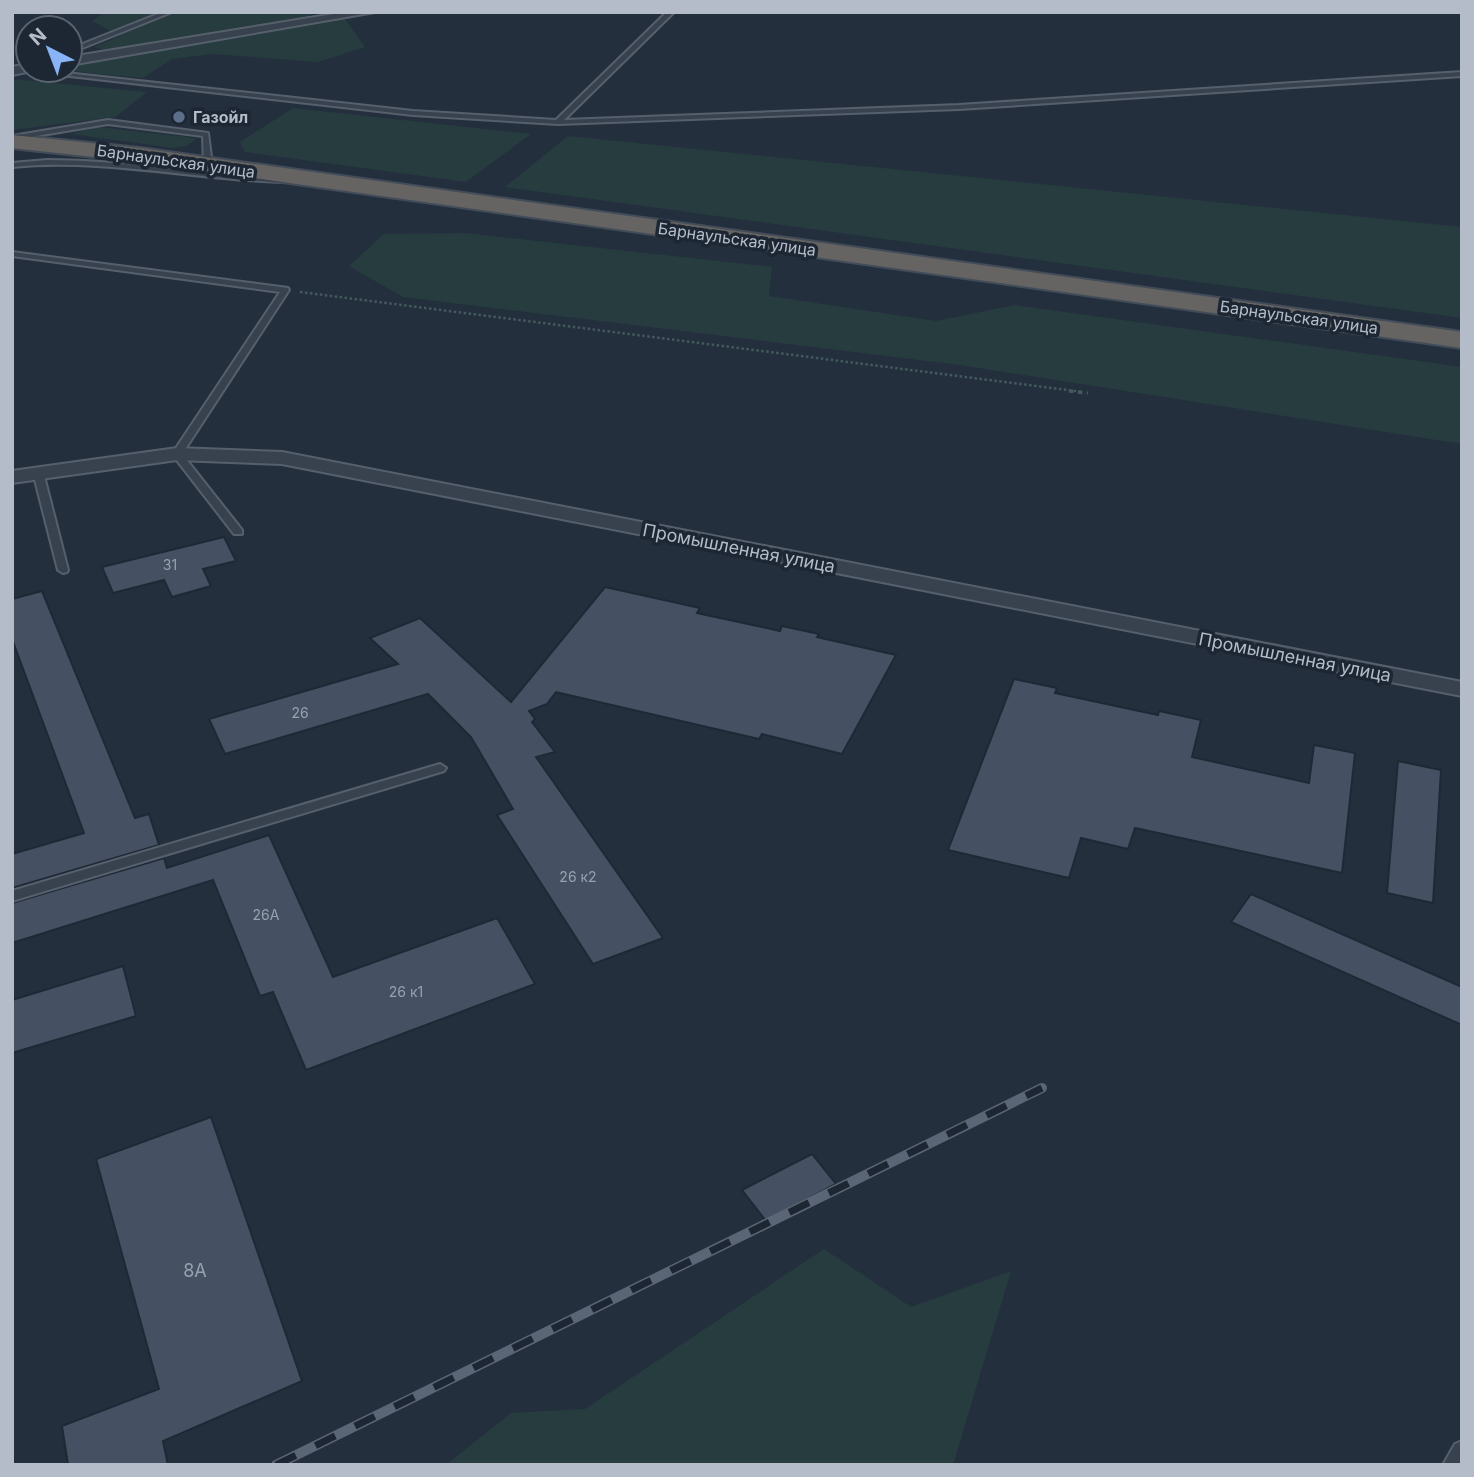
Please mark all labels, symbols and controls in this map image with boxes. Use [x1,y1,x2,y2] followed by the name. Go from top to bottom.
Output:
[14,14,84,84] north arrow
[25,23,51,50] text: N
[193,107,248,127] place label: Газойл
[171,109,187,125] marker: Газойл
[96,140,256,182] street label: Барнаульская улица
[657,218,817,260] street label: Барнаульская улица
[1219,296,1379,338] street label: Барнаульская улица
[641,519,837,577] street label: Промышленная улица
[163,556,177,573] house number: 31
[1197,628,1393,686] street label: Промышленная улица
[291,704,309,721] house number: 26
[559,868,597,885] house number: 26 к2
[253,906,280,923] house number: 26А
[389,983,423,1000] house number: 26 к1
[183,1260,207,1281] house number: 8А

